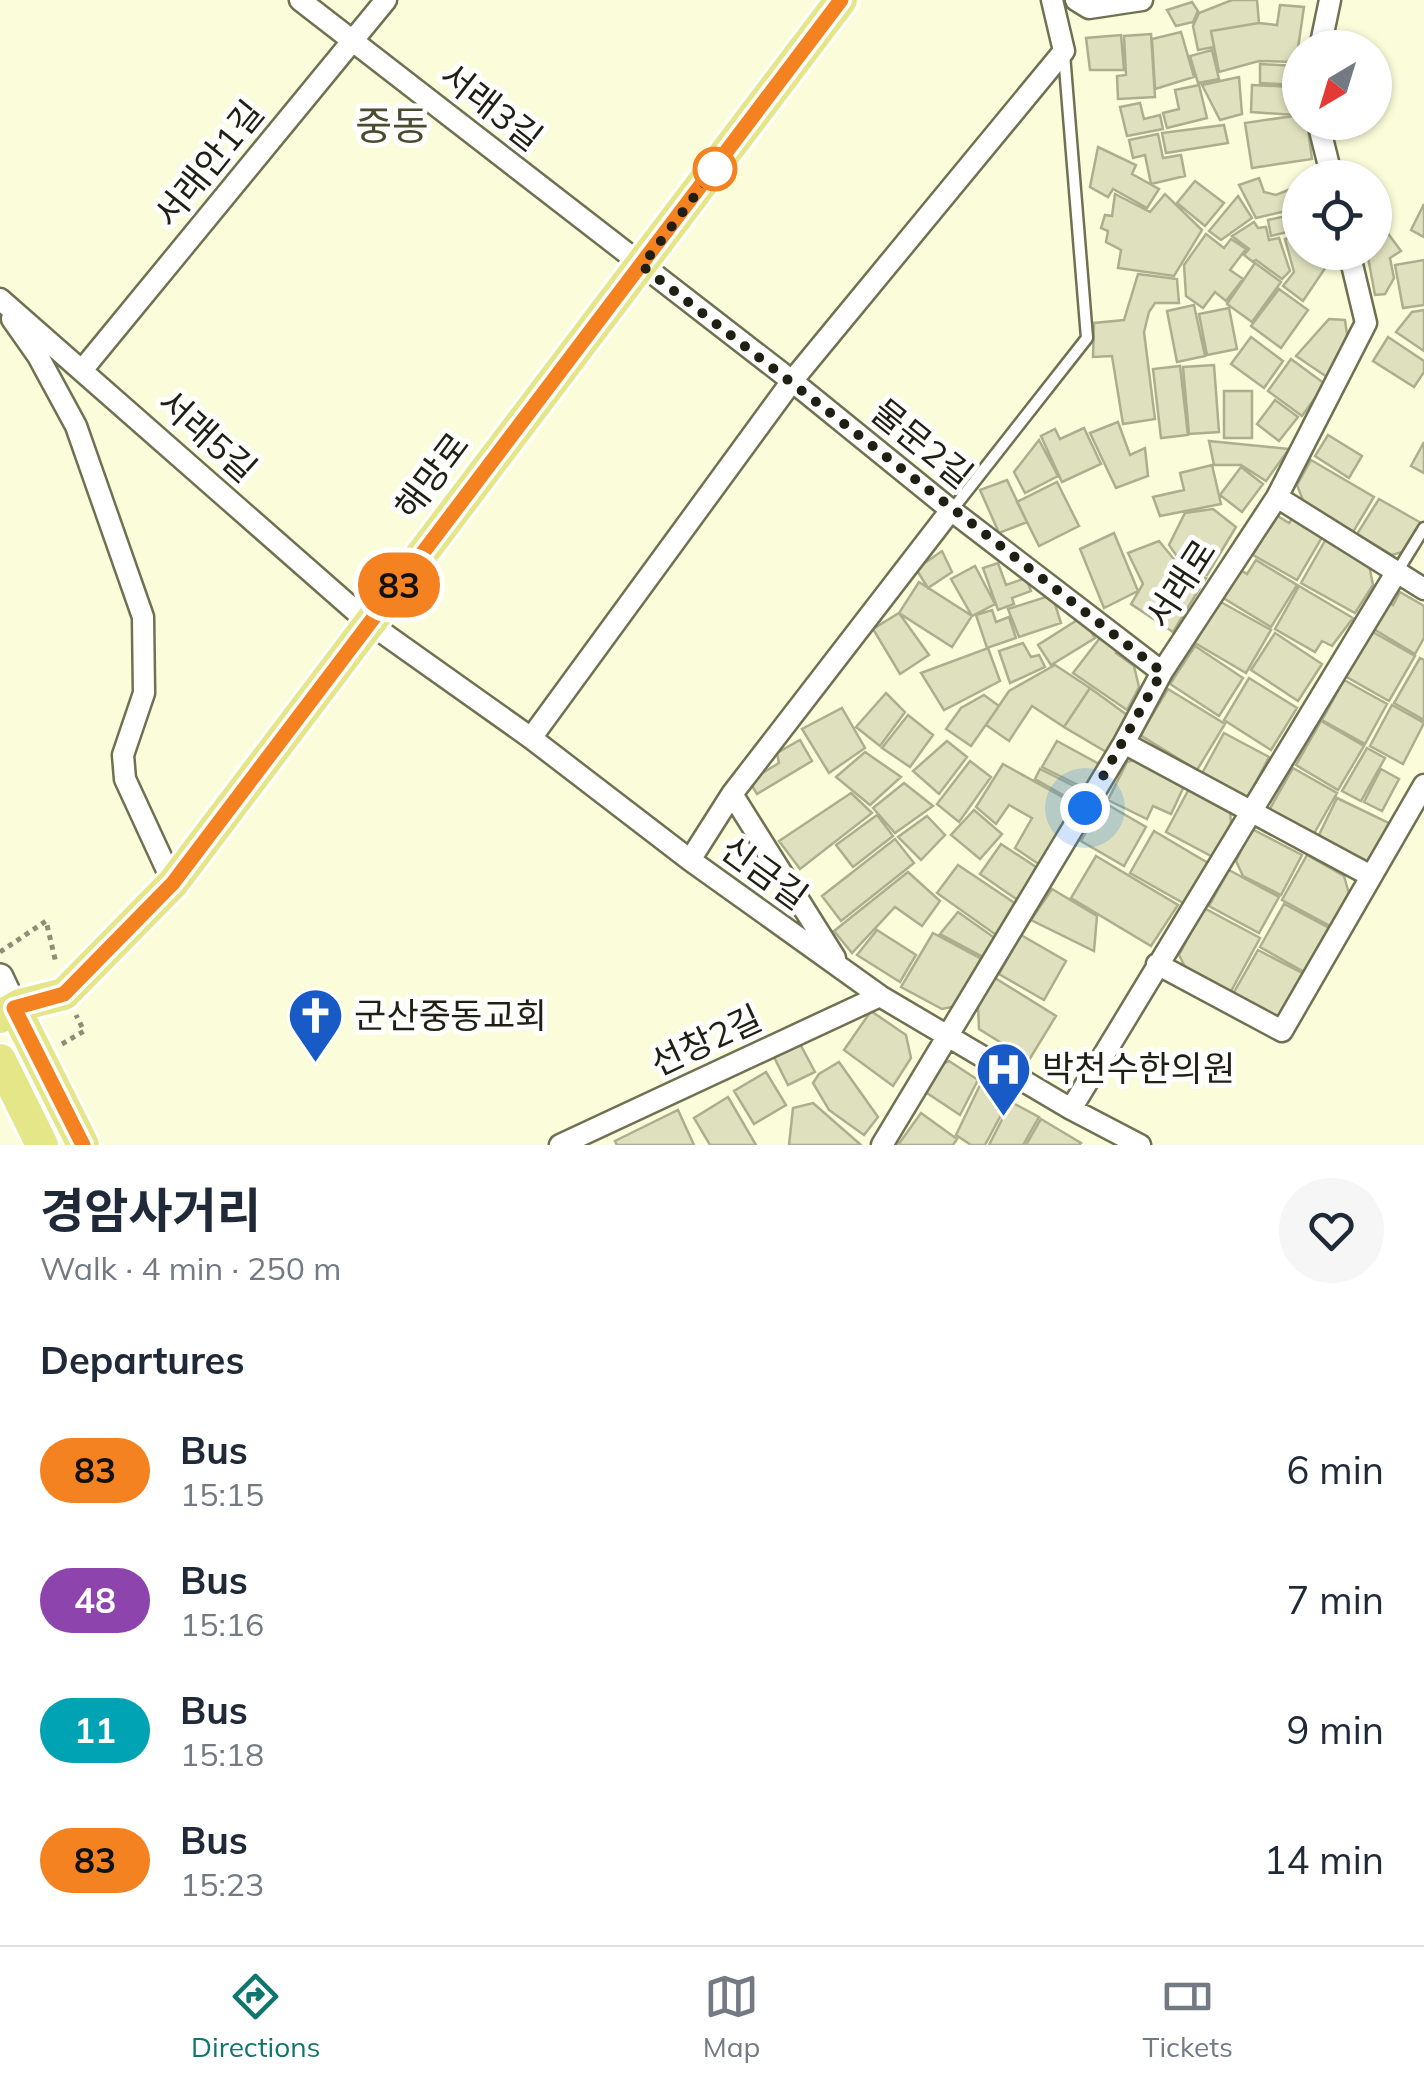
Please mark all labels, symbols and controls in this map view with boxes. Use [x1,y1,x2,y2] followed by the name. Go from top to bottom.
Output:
[1282,30,1392,140] north arrow
[1282,30,1392,270] map controls
[432,53,551,160] street label: 서래3길
[144,91,272,235] street label: 서래안1길
[355,100,429,150] district label: 중동
[694,148,736,190] unlabelled marker
[1282,160,1392,270] button: locate
[149,380,266,491] street label: 서래5길
[863,389,982,497] street label: 물문2길
[385,424,478,527] street label: 해망로
[1135,531,1225,636] street label: 서래로
[354,552,444,618] line badge: 83
[378,563,420,607] text: 83
[1060,783,1110,833] your location
[713,826,817,918] street label: 신금길
[285,986,345,1065] church icon: 군산중동교회
[354,993,547,1037] place label: 군산중동교회
[643,995,768,1085] street label: 선창2길
[973,1039,1033,1118] hospital icon: 박천수한의원
[1042,1046,1235,1090] place label: 박천수한의원
[1279,1178,1384,1283] button: heart
[40,1180,261,1240] text: 경암사거리
[40,1248,341,1288] text: Walk · 4 min · 250 m
[40,1336,244,1384] text: Departures
[180,1426,248,1474] text: Bus
[1287,1446,1384,1494] text: 6 min
[74,1448,116,1492] text: 83
[180,1474,264,1514] text: 15:15
[180,1556,248,1604] text: Bus
[1287,1576,1384,1624] text: 7 min
[74,1578,116,1622] text: 48
[180,1604,264,1644] text: 15:16
[180,1686,248,1734] text: Bus
[1287,1706,1384,1754] text: 9 min
[74,1708,116,1752] text: 11
[180,1734,264,1774] text: 15:18
[180,1816,248,1864] text: Bus
[1264,1836,1384,1884] text: 14 min
[74,1838,116,1882] text: 83
[180,1864,264,1904] text: 15:23
[191,1969,321,2064] tab: Directions
[703,1969,760,2064] tab: Map
[1142,1969,1233,2064] tab: Tickets

